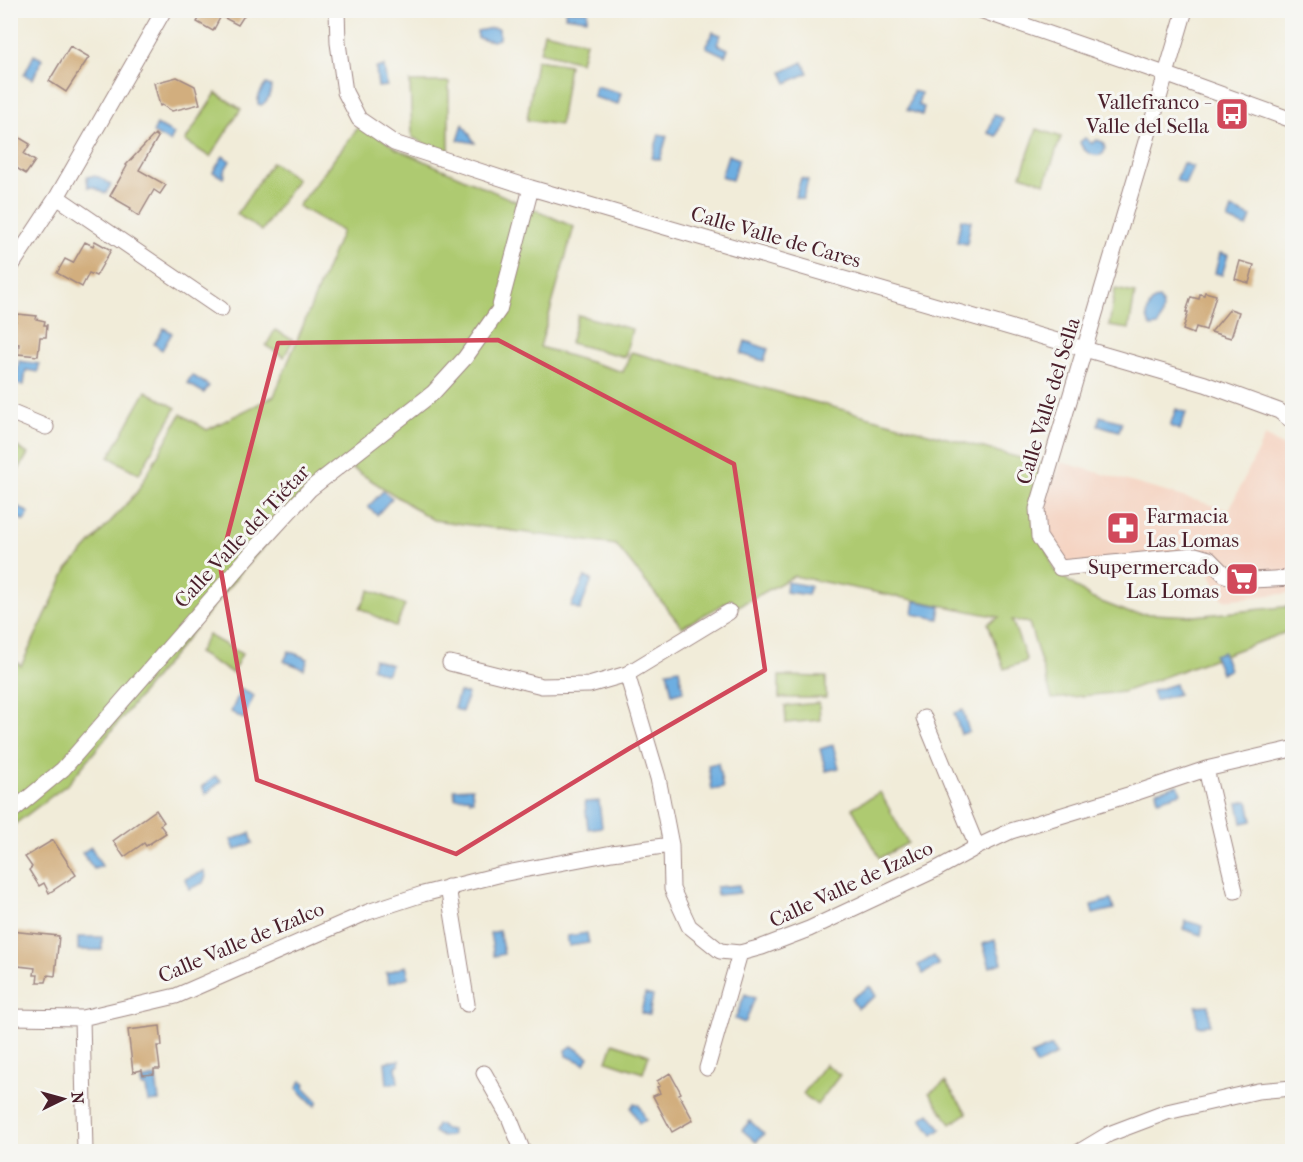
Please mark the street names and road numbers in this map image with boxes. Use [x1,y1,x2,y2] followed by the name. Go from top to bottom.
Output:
[688,201,864,273] street label: Calle Valle de Cares
[1011,314,1085,487] street label: Calle Valle del Sella
[169,459,315,613] street label: Calle Valle del Tiétar
[765,836,937,932] street label: Calle Valle de Izalco
[155,896,327,988] street label: Calle Valle de Izalco

